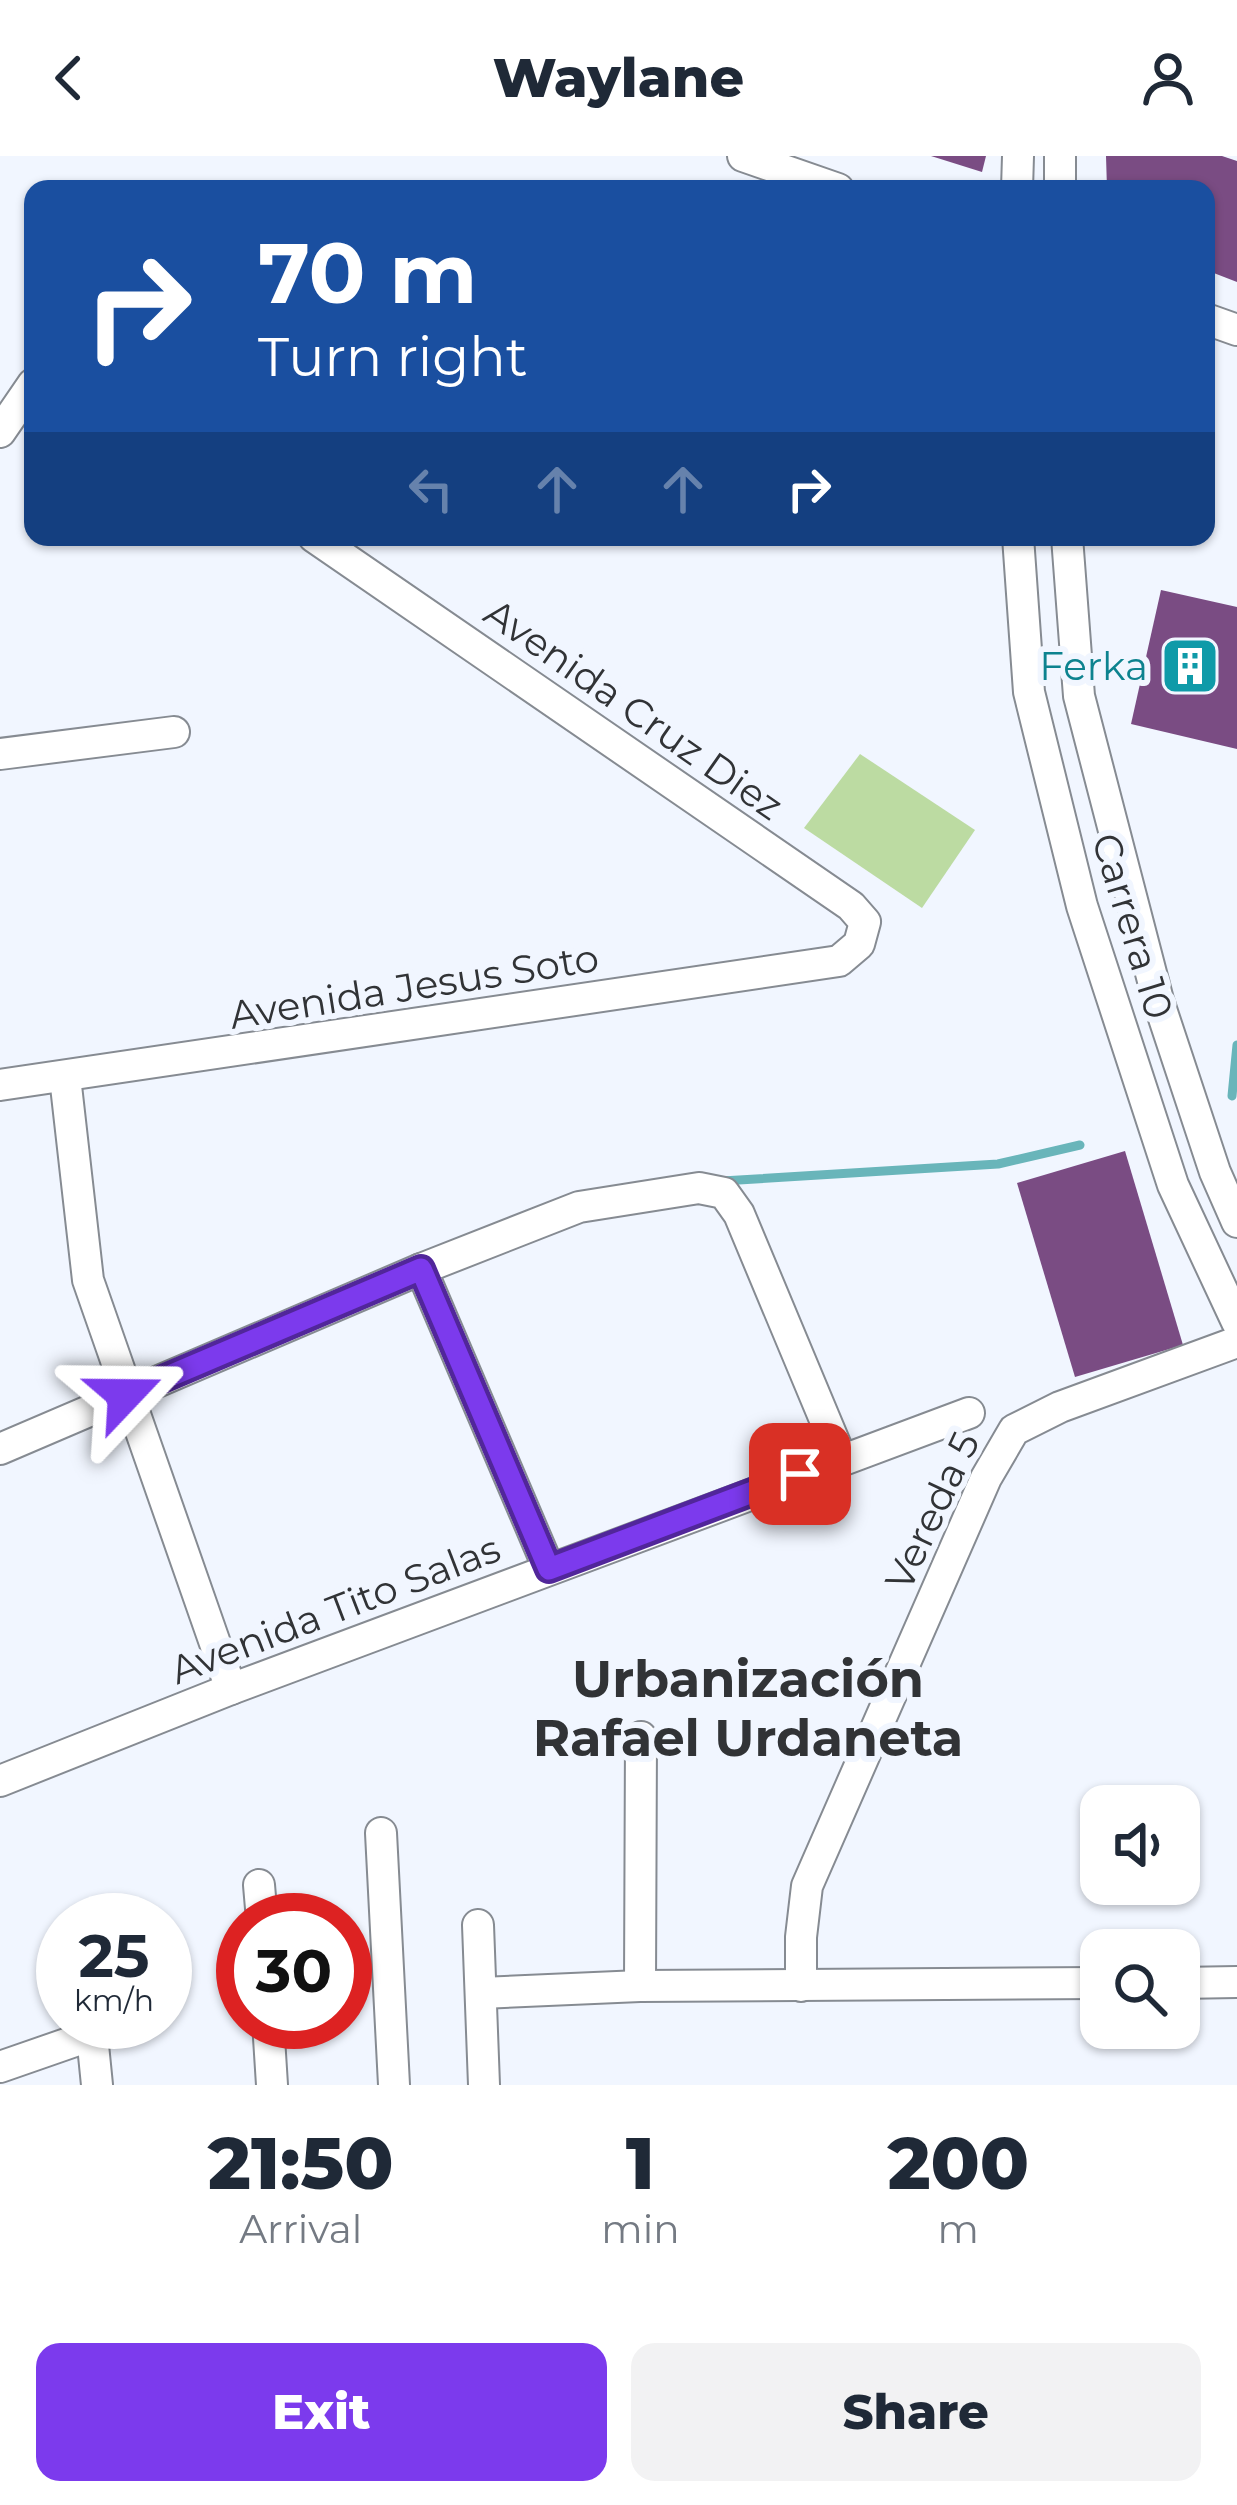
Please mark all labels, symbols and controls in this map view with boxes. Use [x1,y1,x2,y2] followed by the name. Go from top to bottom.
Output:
[36,45,102,111] icon: back
[493,45,744,111] text: Waylane
[1135,45,1201,111] icon: person
[258,222,477,324] text: 70 m
[60,228,216,384] icon: right
[258,324,528,390] text: Turn right
[398,456,464,522] icon: left
[524,456,590,522] icon: ahead
[650,456,716,522] icon: ahead
[776,456,842,522] icon: right
[476,588,792,830] street label: Avenida Cruz Diez
[1159,635,1221,697] building icon: Ferka
[1039,642,1148,690] place label: Ferka
[1082,827,1184,1025] street label: Carrera 10
[226,933,602,1039] street label: Avenida Jesus Soto
[62,1332,188,1458] position arrow
[749,1423,851,1525] pin
[875,1424,989,1598] street label: Vereda 5
[767,1441,833,1507] icon: arrive
[163,1524,507,1694] street label: Avenida Tito Salas
[533,1648,963,1769] district label: Urbanización Rafael Urdaneta
[1080,1785,1200,2049] map controls
[1080,1785,1200,1905] button: sound
[216,1893,372,2049] speed limit sign: 30
[78,1919,150,1992] text: 25
[1080,1929,1200,2049] button: search
[74,1982,154,2019] text: km/h
[208,2119,394,2207] text: 21:50
[626,2119,655,2207] text: 1
[887,2119,1029,2207] text: 200
[239,2205,362,2253] text: Arrival
[601,2205,680,2253] text: min
[938,2205,979,2253] text: m
[36,2343,607,2481] button: Exit
[631,2343,1201,2481] button: Share

